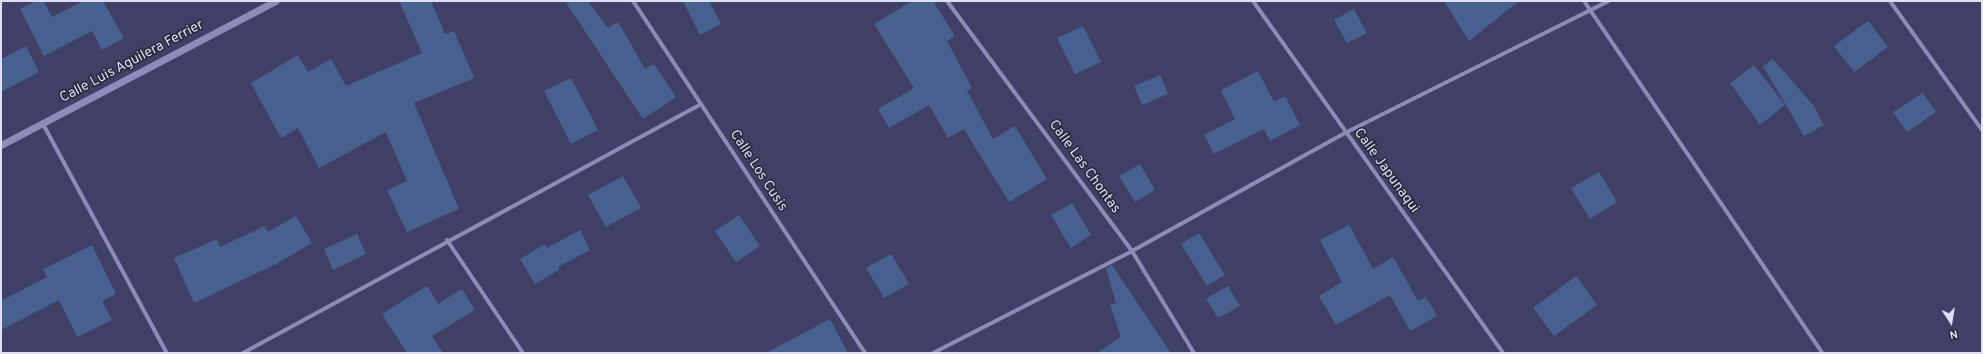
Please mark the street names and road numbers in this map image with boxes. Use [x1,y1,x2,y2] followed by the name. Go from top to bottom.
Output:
[57,17,207,107] street label: Calle Luis Aguilera Ferrier
[1045,117,1123,217] street label: Calle Las Chontas
[1350,125,1422,217] street label: Calle Japunaqui
[725,127,791,215] street label: Calle Los Cusis

